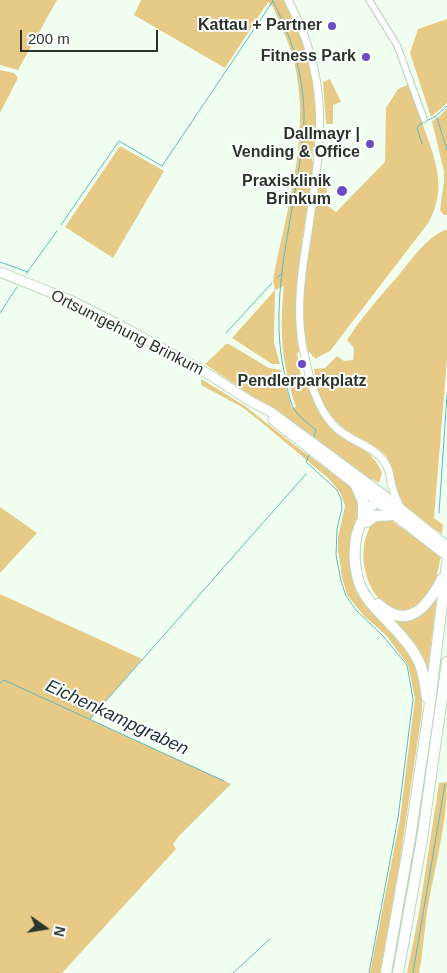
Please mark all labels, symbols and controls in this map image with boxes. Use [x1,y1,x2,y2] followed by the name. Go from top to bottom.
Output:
[198,16,322,36] place label: Kattau + Partner
[22,20,160,52] scale bar
[326,20,338,32] marker: Kattau + Partner
[28,30,70,47] text: 200 m
[261,47,356,67] place label: Fitness Park
[360,51,372,63] marker: Fitness Park
[232,125,360,163] place label: Dallmayr | Vending & Office
[364,138,376,150] marker: Dallmayr | Vending & Office
[242,172,331,210] place label: Praxisklinik Brinkum
[335,184,349,198] marker: Praxisklinik Brinkum
[47,286,207,380] street label: Ortsumgehung Brinkum
[296,358,308,370] marker: Pendlerparkplatz
[238,372,366,392] place label: Pendlerparkplatz
[42,675,192,761] water label: Eichenkampgraben
[20,903,70,953] north arrow
[51,925,69,938] text: N

